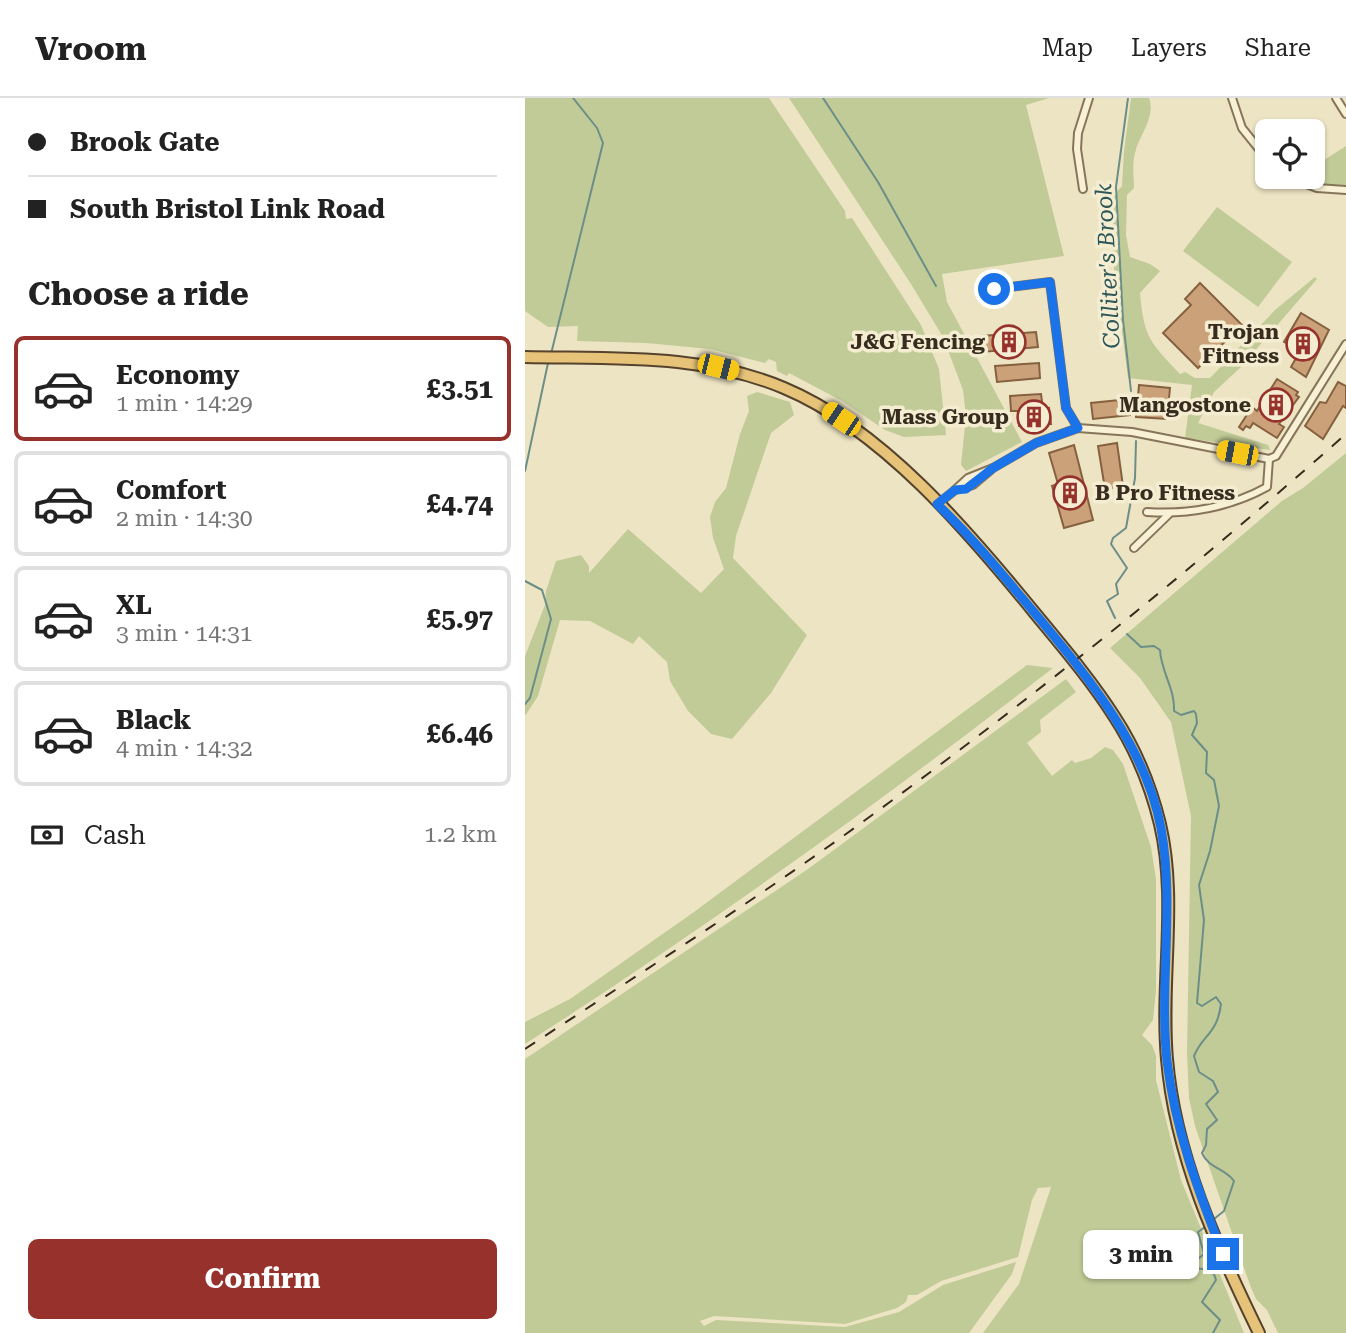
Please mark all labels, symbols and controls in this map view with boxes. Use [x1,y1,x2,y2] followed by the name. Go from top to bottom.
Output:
[35,29,147,68] text: Vroom
[1042,34,1093,62] text: Map
[1131,34,1207,62] text: Layers
[1245,34,1311,62] text: Share
[1255,119,1325,189] map controls
[1255,119,1325,189] button: locate
[70,127,220,157] text: Brook Gate
[1090,182,1126,349] water label: Colliter's Brook
[70,194,385,224] text: South Bristol Link Road
[978,273,1010,305] route start
[28,275,249,313] text: Choose a ride
[1202,320,1279,368] place label: Trojan Fitness
[990,323,1028,361] building icon: J&G Fencing
[1284,325,1322,363] building icon: Trojan Fitness
[851,330,985,354] place label: J&G Fencing
[696,352,741,382] car
[32,357,95,420] icon: car
[116,360,239,390] text: Economy
[427,374,493,404] text: £3.51
[1257,386,1295,424] building icon: Mangostone
[116,390,253,417] text: 1 min · 14:29
[1119,393,1251,417] place label: Mangostone
[1015,398,1053,436] building icon: Mass Group
[818,399,865,439] car
[882,405,1009,429] place label: Mass Group
[1215,439,1260,467] car
[32,472,95,535] icon: car
[1051,474,1089,512] building icon: B Pro Fitness
[116,475,226,505] text: Comfort
[1095,481,1235,505] place label: B Pro Fitness
[427,489,493,519] text: £4.74
[116,505,253,532] text: 2 min · 14:30
[32,587,95,650] icon: car
[116,590,152,620] text: XL
[427,604,493,634] text: £5.97
[116,620,253,647] text: 3 min · 14:31
[32,702,95,765] icon: car
[116,705,191,735] text: Black
[427,719,493,749] text: £6.46
[116,735,253,762] text: 4 min · 14:32
[28,816,66,854] icon: cash
[84,820,146,850] text: Cash
[424,821,497,848] text: 1.2 km
[1083,1230,1199,1278] callout: 3 min
[1207,1238,1239,1270] route end
[28,1239,497,1319] button: Confirm
[1109,1241,1173,1268] text: 3 min

